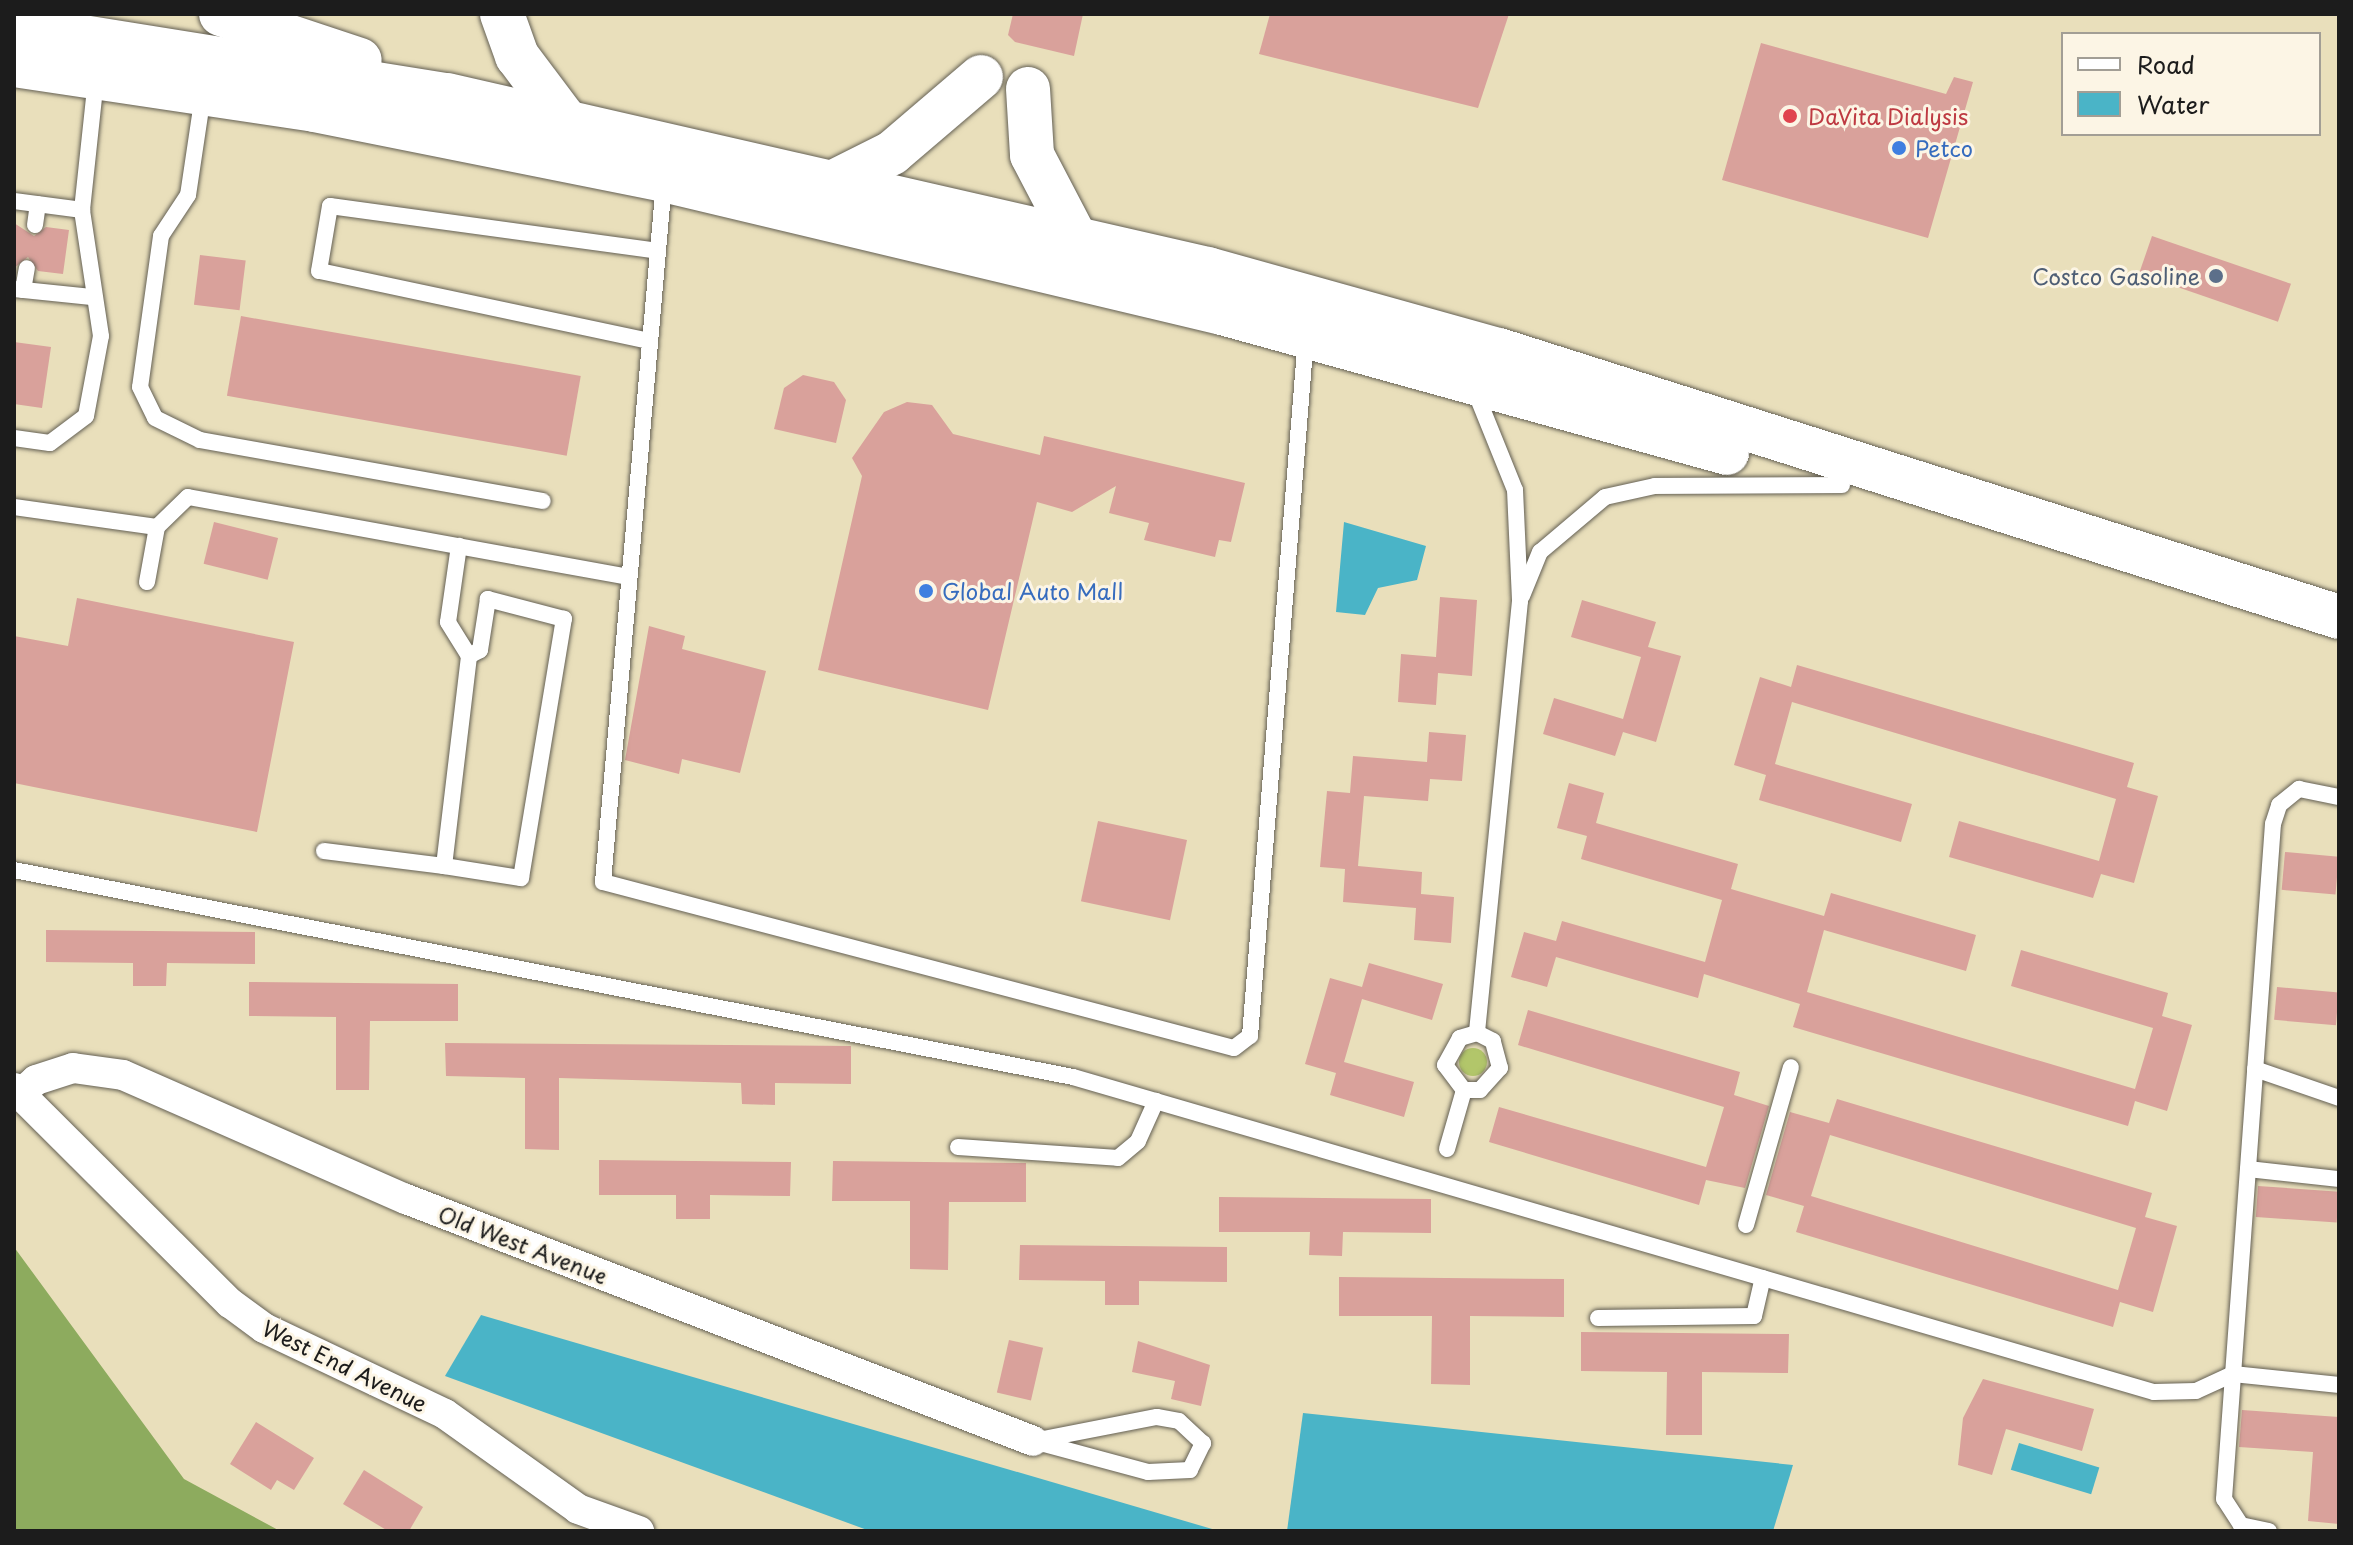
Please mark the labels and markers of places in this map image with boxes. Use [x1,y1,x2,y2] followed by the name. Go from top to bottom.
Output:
[1808,103,1969,129] place label: DaVita Dialysis
[1779,105,1801,127] marker: DaVita Dialysis
[1915,135,1973,161] place label: Petco
[1890,139,1908,157] marker: Petco
[2031,263,2200,289] place label: Costco Gasoline
[2207,267,2225,285] marker: Costco Gasoline
[942,578,1123,604] place label: Global Auto Mall
[917,582,935,600] marker: Global Auto Mall

